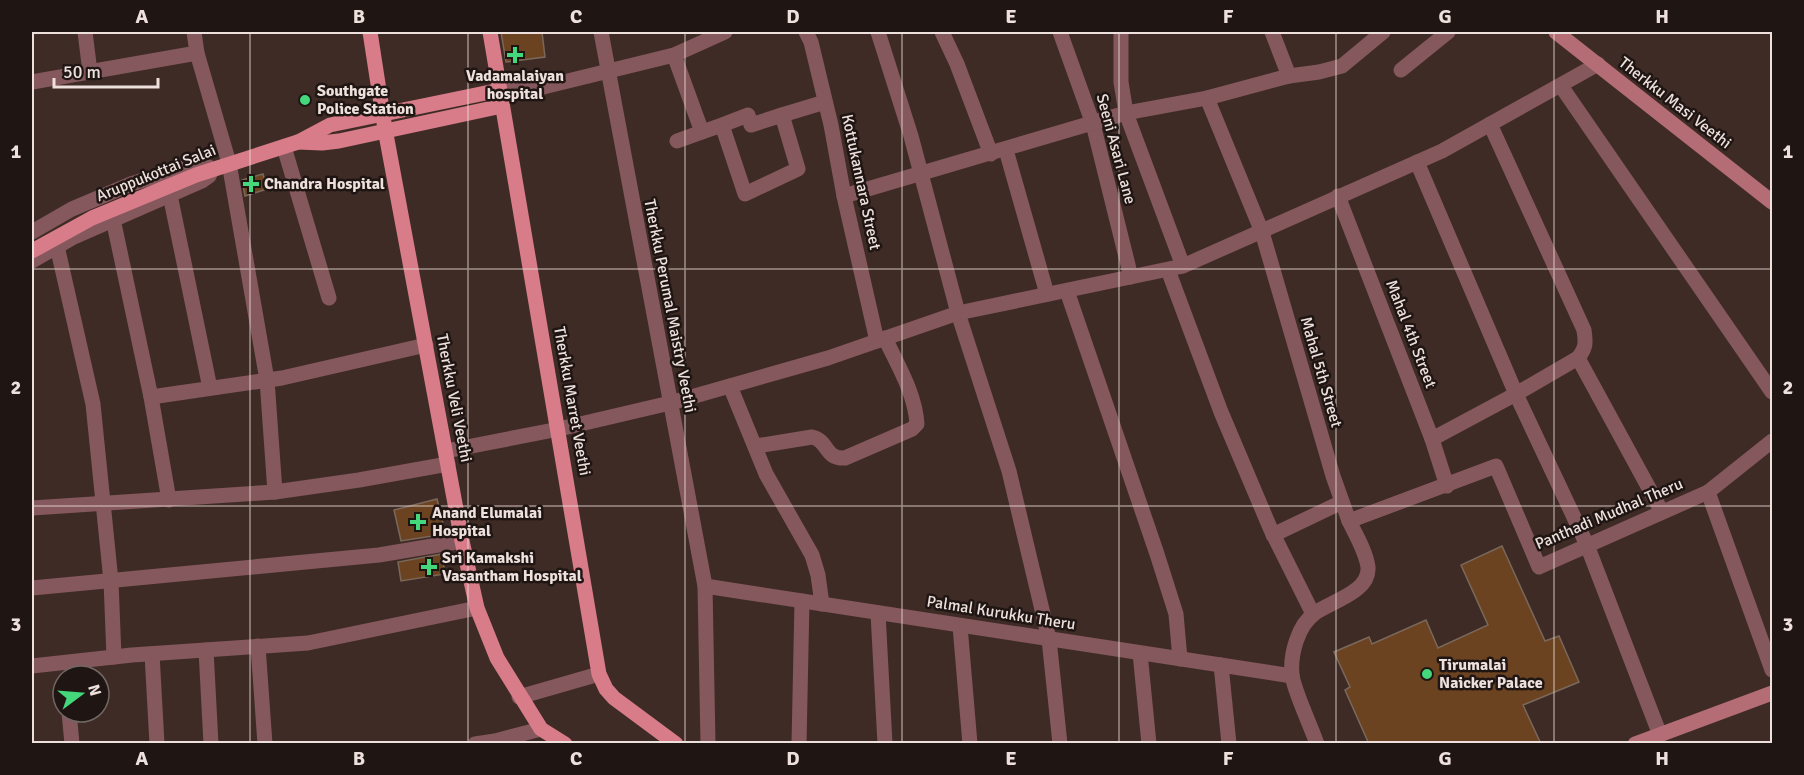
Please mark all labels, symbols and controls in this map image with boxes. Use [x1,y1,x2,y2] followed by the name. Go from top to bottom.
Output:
[136,4,149,29] text: A
[353,4,365,29] text: B
[570,4,582,29] text: C
[786,4,800,29] text: D
[1005,4,1017,29] text: E
[1223,4,1234,29] text: F
[1438,4,1452,29] text: G
[1655,4,1669,29] text: H
[506,46,524,64] marker: Vadamalaiyan hospital
[54,51,158,89] scale bar
[1615,53,1735,153] street label: Therkku Masi Veethi
[63,61,101,83] text: 50 m
[466,66,564,104] place label: Vadamalaiyan hospital
[317,81,414,119] place label: Southgate Police Station
[1092,92,1140,206] street label: Seeni Asari Lane
[298,93,312,107] marker: Southgate Police Station
[837,112,885,252] street label: Kottukannara Street
[11,139,22,164] text: 1
[1783,139,1794,164] text: 1
[93,140,219,206] street label: Aruppukottai Salai
[264,174,385,194] place label: Chandra Hospital
[242,175,260,193] marker: Chandra Hospital
[639,197,701,415] street label: Therkku Perumal Maistry Veethi
[1381,277,1441,391] street label: Mahal 4th Street
[1296,314,1346,430] street label: Mahal 5th Street
[549,325,595,477] street label: Therkku Marret Veethi
[432,332,476,464] street label: Therkku Veli Veethi
[11,375,21,400] text: 2
[1783,375,1793,400] text: 2
[1532,474,1686,554] street label: Panthadi Mudhal Theru
[432,503,542,541] place label: Anand Elumalai Hospital
[409,513,427,531] marker: Anand Elumalai Hospital
[442,548,582,586] place label: Sri Kamakshi Vasantham Hospital
[420,558,438,576] marker: Sri Kamakshi Vasantham Hospital
[925,591,1077,635] street label: Palmal Kurukku Theru
[11,612,21,637] text: 3
[1783,612,1793,637] text: 3
[1439,655,1543,693] place label: Tirumalai Naicker Palace
[51,664,111,724] north arrow
[1420,667,1434,681] marker: Tirumalai Naicker Palace
[83,682,106,698] text: N
[136,746,149,771] text: A
[353,746,365,771] text: B
[570,746,582,771] text: C
[786,746,800,771] text: D
[1005,746,1017,771] text: E
[1223,746,1234,771] text: F
[1438,746,1452,771] text: G
[1655,746,1669,771] text: H

